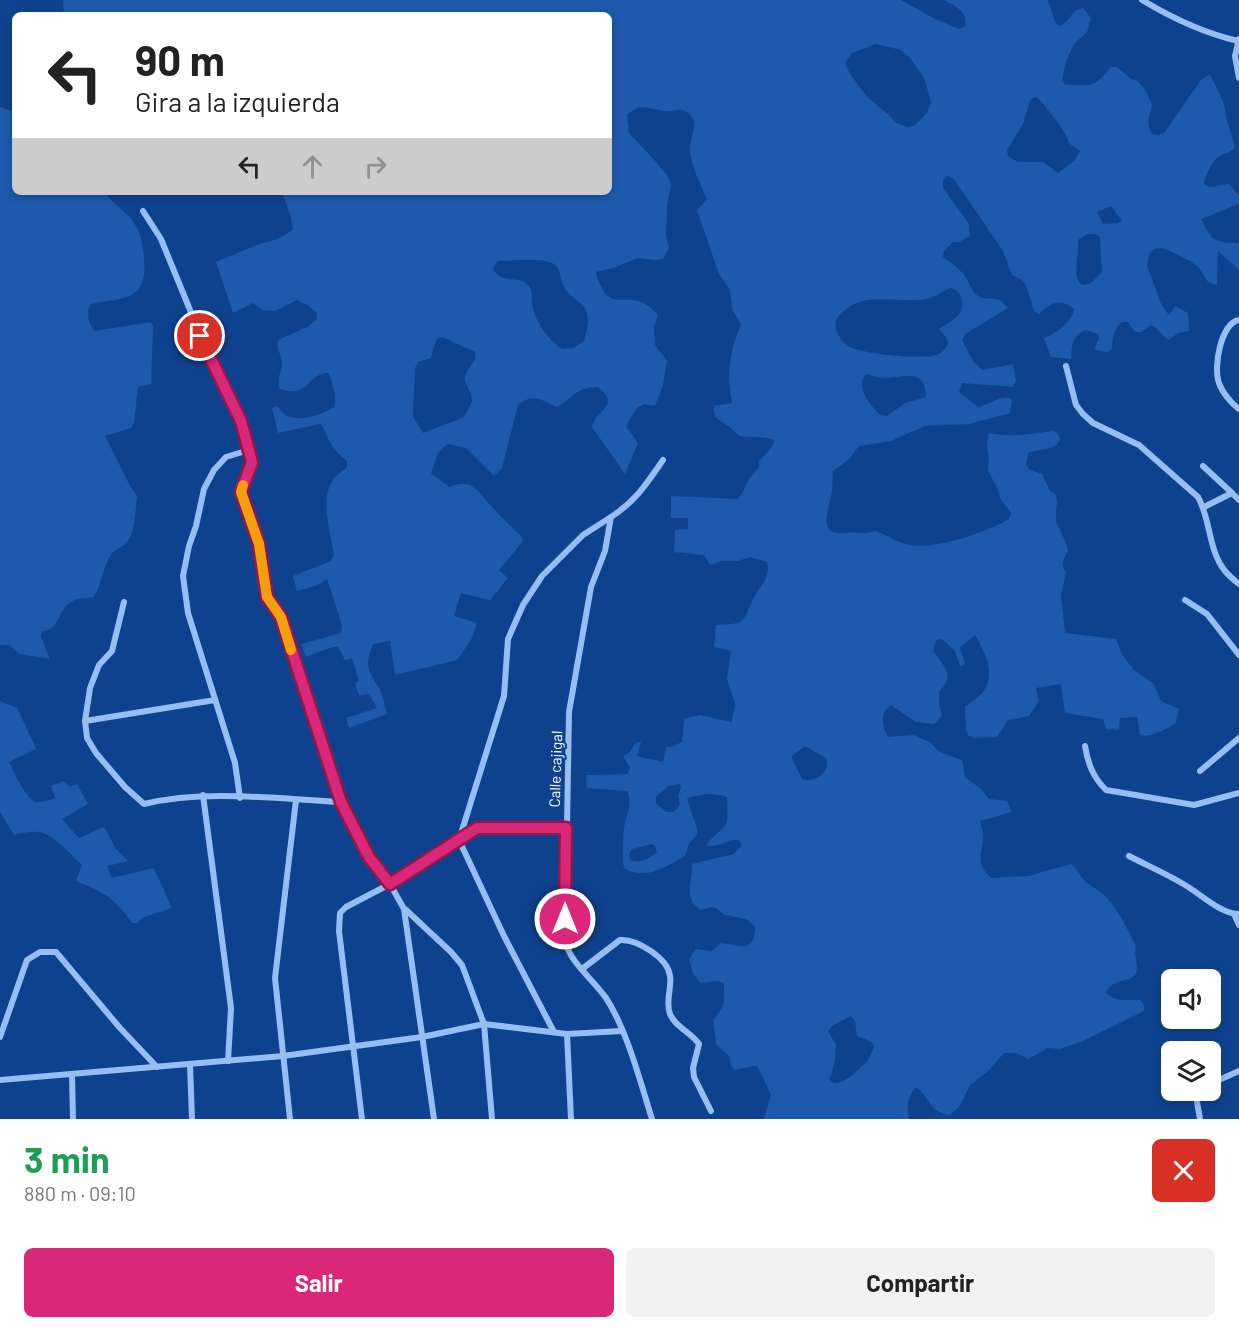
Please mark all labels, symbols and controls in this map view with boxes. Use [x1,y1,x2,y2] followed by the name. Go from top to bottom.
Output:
[135,34,225,84] text: 90 m
[36,36,114,114] icon: left
[135,85,340,117] text: Gira a la izquierda
[233,150,266,183] icon: left
[296,150,329,183] icon: ahead
[359,150,392,183] icon: right
[174,310,225,361] pin
[183,319,216,352] icon: arrive
[545,730,565,808] street label: Calle cajigal
[533,887,597,951] position arrow
[1161,969,1221,1101] map controls
[1161,969,1221,1029] button: sound
[1161,1041,1221,1101] button: layers
[24,1137,110,1180] text: 3 min
[1152,1139,1215,1202] button: close
[24,1181,136,1205] text: 880 m · 09:10
[24,1248,614,1317] button: Salir
[626,1248,1215,1317] button: Compartir

